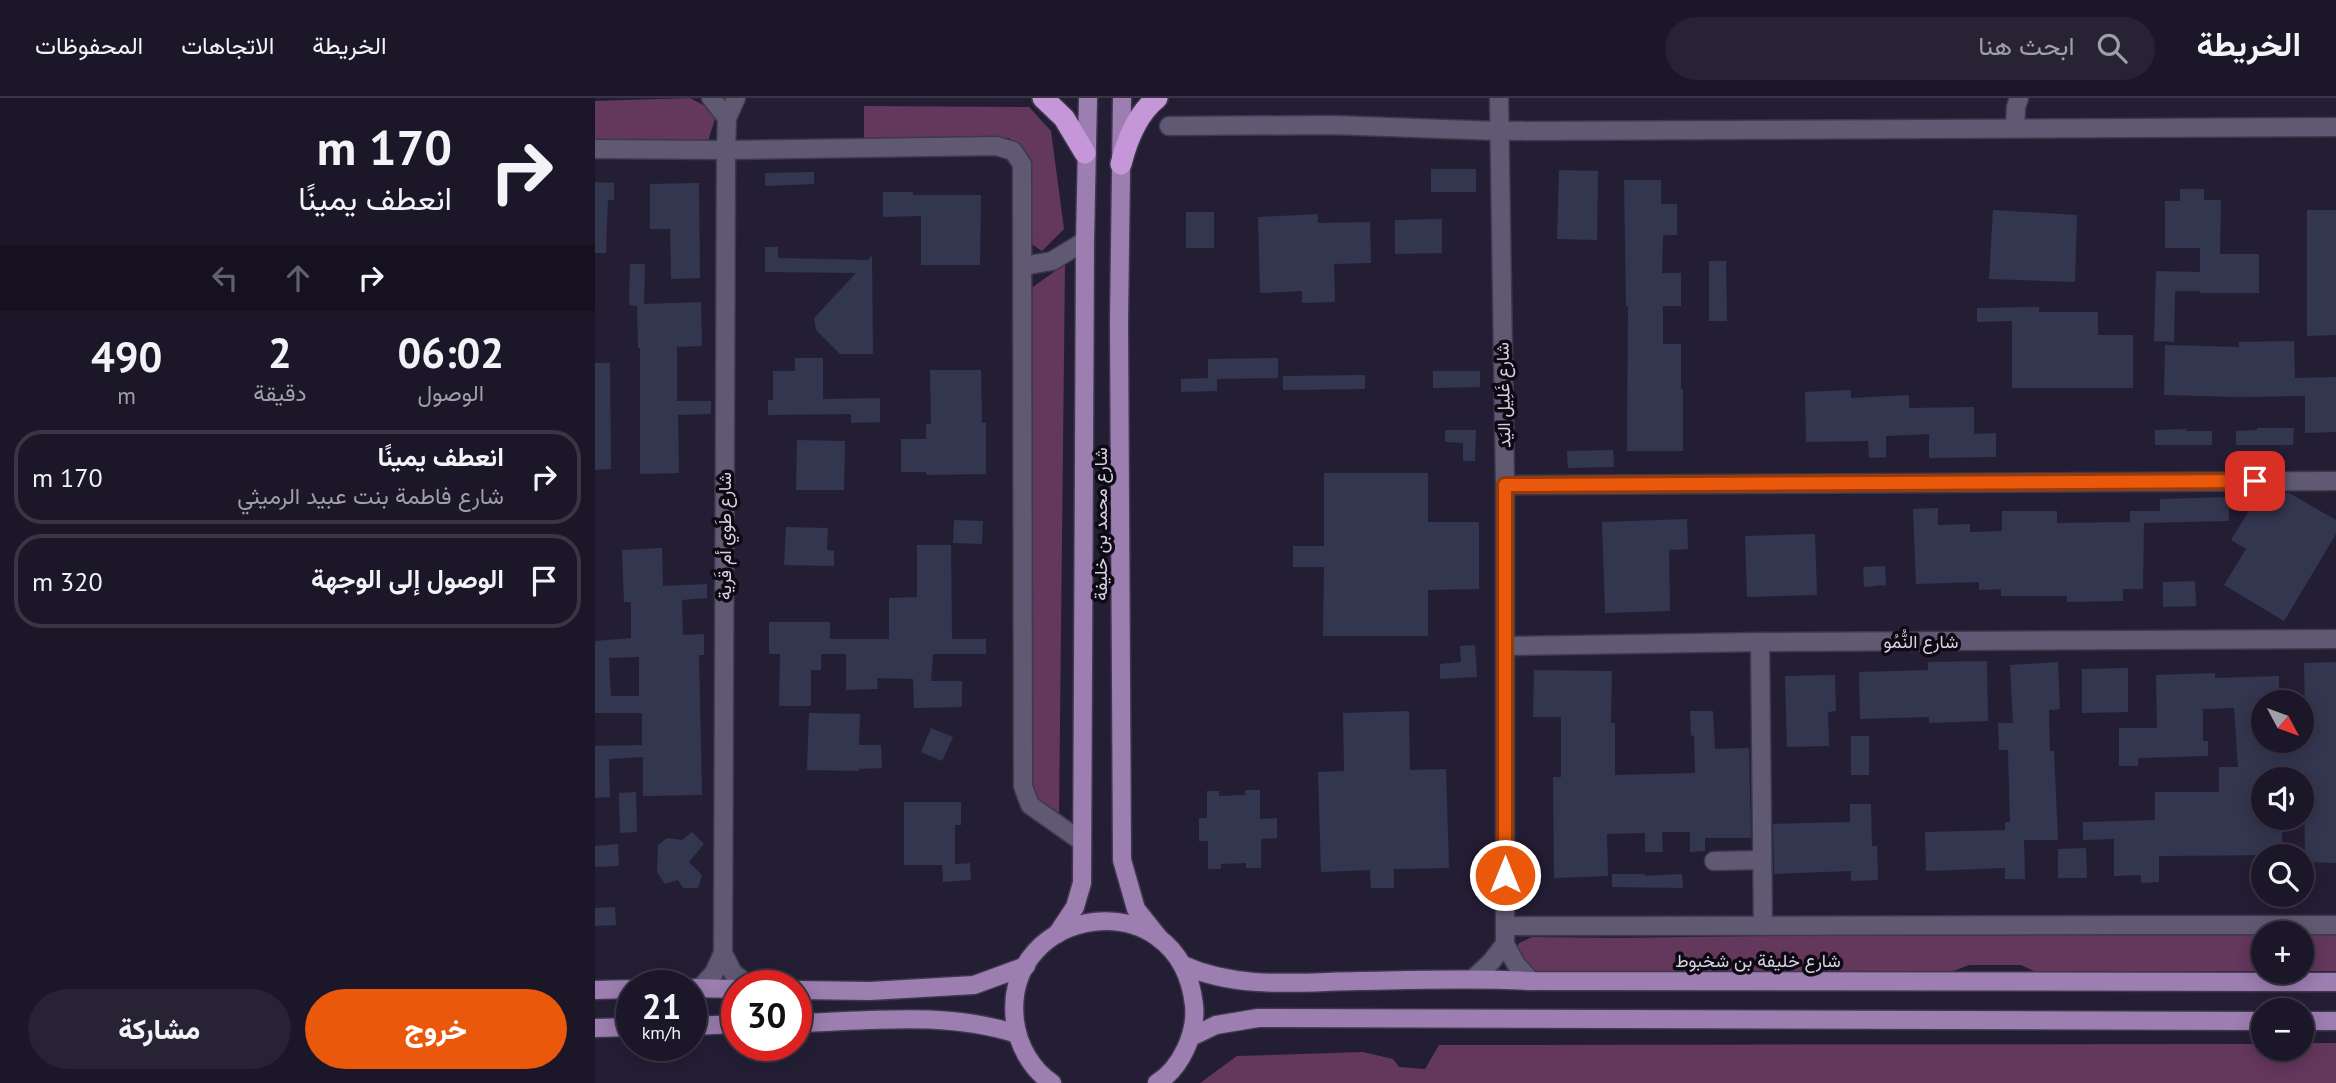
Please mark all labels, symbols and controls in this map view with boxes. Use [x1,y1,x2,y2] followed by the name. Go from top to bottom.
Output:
[1665,17,2155,80] search box
[2197,22,2301,65] text: الخريطة
[1978,29,2075,62] text: ابحث هنا
[2093,29,2131,67] icon: search
[35,30,143,61] text: المحفوظات
[181,30,274,61] text: الاتجاهات
[312,30,387,61] text: الخريطة
[317,115,452,179] text: 170 m
[476,126,567,217] icon: right
[298,177,452,219] text: انعطف يمينًا
[206,259,244,297] icon: left
[279,259,317,297] icon: ahead
[352,259,390,297] icon: right
[268,325,292,380] text: 2
[398,325,504,380] text: 06:02
[91,329,162,384] text: 490
[1491,342,1516,448] street label: شارع غَلِيل اليَد
[253,378,307,407] text: دقيقة
[418,378,484,407] text: الوصول
[117,381,136,410] text: m
[378,440,504,473] text: انعطف يمينًا
[1089,447,1113,601] street label: شارع محمد بن خليفة
[2225,451,2285,511] pin
[525,458,563,496] icon: right
[32,461,103,494] text: 170 m
[2236,462,2274,500] icon: arrive
[713,472,740,600] street label: شارع طَوي أم قَرية
[237,481,504,510] text: شارع فاطمة بنت عبيد الرميثي
[311,562,504,595] text: الوصول إلى الوجهة
[525,562,563,600] icon: arrive
[32,565,103,598] text: 320 m
[1884,629,1958,654] street label: شارع النُّمُو
[2251,690,2313,752] north arrow
[2251,690,2314,1061] map controls
[2251,767,2314,830] button: sound
[1468,838,1542,912] position arrow
[2251,844,2314,907] button: search
[2251,921,2314,984] button: +
[1675,949,1841,973] street label: شارع خليفة بن شخبوط
[721,970,812,1061] speed limit sign: 30
[642,983,681,1029] text: 21
[28,989,291,1069] button: مشاركة
[305,989,567,1069] button: خروج
[2251,998,2314,1061] button: −
[642,1021,681,1044] text: km/h

